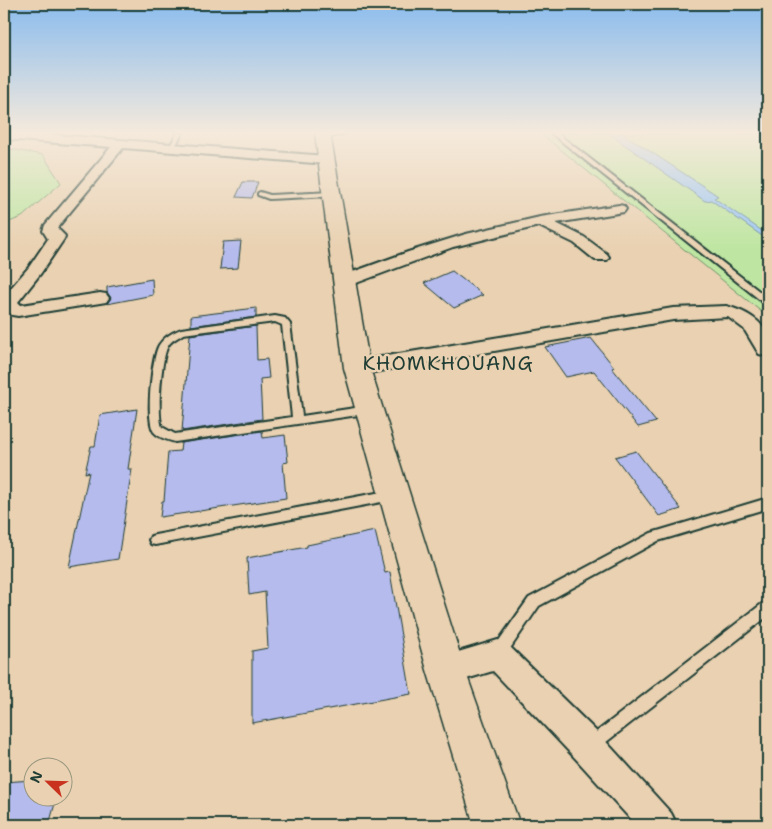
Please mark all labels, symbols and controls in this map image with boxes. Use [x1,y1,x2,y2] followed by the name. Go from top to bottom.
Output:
[362,350,534,376] district label: KHOMKHOUANG
[22,756,72,806] north arrow
[26,768,46,786] text: N

